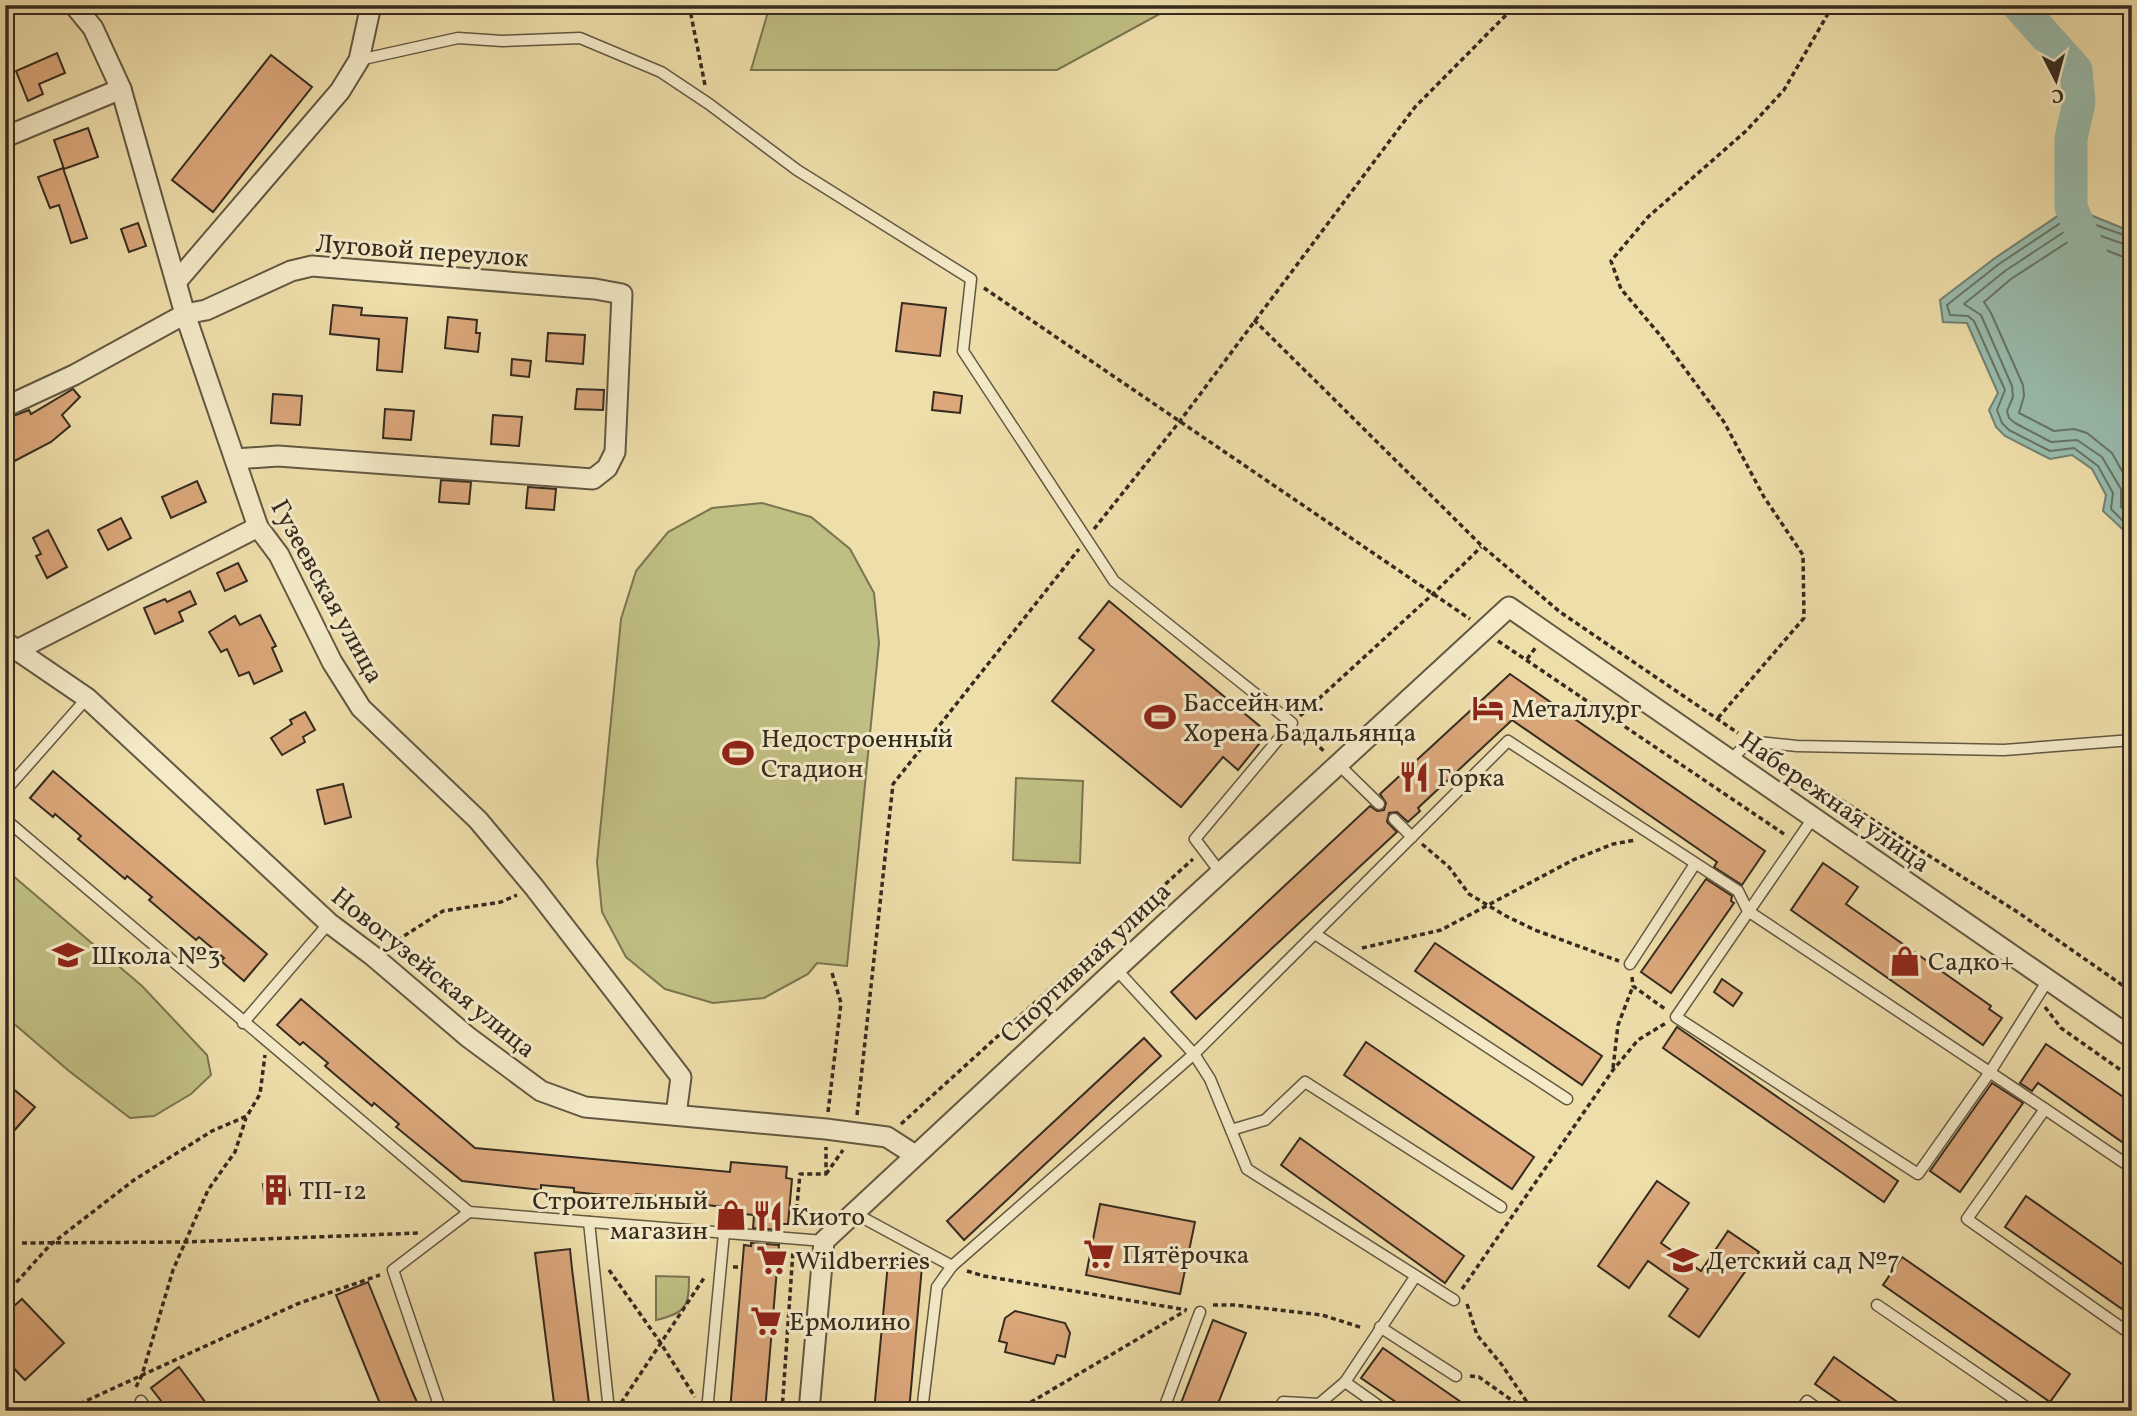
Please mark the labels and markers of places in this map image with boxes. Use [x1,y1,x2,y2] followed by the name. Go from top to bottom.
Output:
[1183,686,1416,752] place label: Бассейн им. Хорена Бадальянца
[1471,691,1505,725] hotel icon: Металлург
[1511,692,1641,728] place label: Металлург
[1143,700,1177,734] sports icon: Бассейн им. Хорена Бадальянца
[761,722,953,788] place label: Недостроенный Стадион
[721,736,755,770] sports icon: Недостроенный Стадион
[1397,760,1431,794] restaurant icon: Горка
[1437,761,1505,797] place label: Горка
[51,938,85,972] school or university icon: Школа №3
[91,939,221,975] place label: Школа №3
[1888,944,1922,978] shop icon: Садко+
[1928,945,2014,981] place label: Садко+
[259,1173,293,1207] building icon: ТП-12
[299,1174,367,1210] place label: ТП-12
[532,1184,708,1250] place label: Строительный магазин
[714,1198,748,1232] shop icon: Строительный магазин
[751,1199,785,1233] restaurant icon: Киото
[791,1200,865,1236] place label: Киото
[1082,1237,1116,1271] supermarket icon: Пятёрочка
[1122,1238,1250,1274] place label: Пятёрочка
[755,1243,789,1277] supermarket icon: Wildberries
[1666,1243,1700,1277] school or university icon: Детский сад №7
[795,1244,930,1280] place label: Wildberries
[1706,1244,1900,1280] place label: Детский сад №7
[749,1304,783,1338] supermarket icon: Ермолино
[789,1305,910,1341] place label: Ермолино

